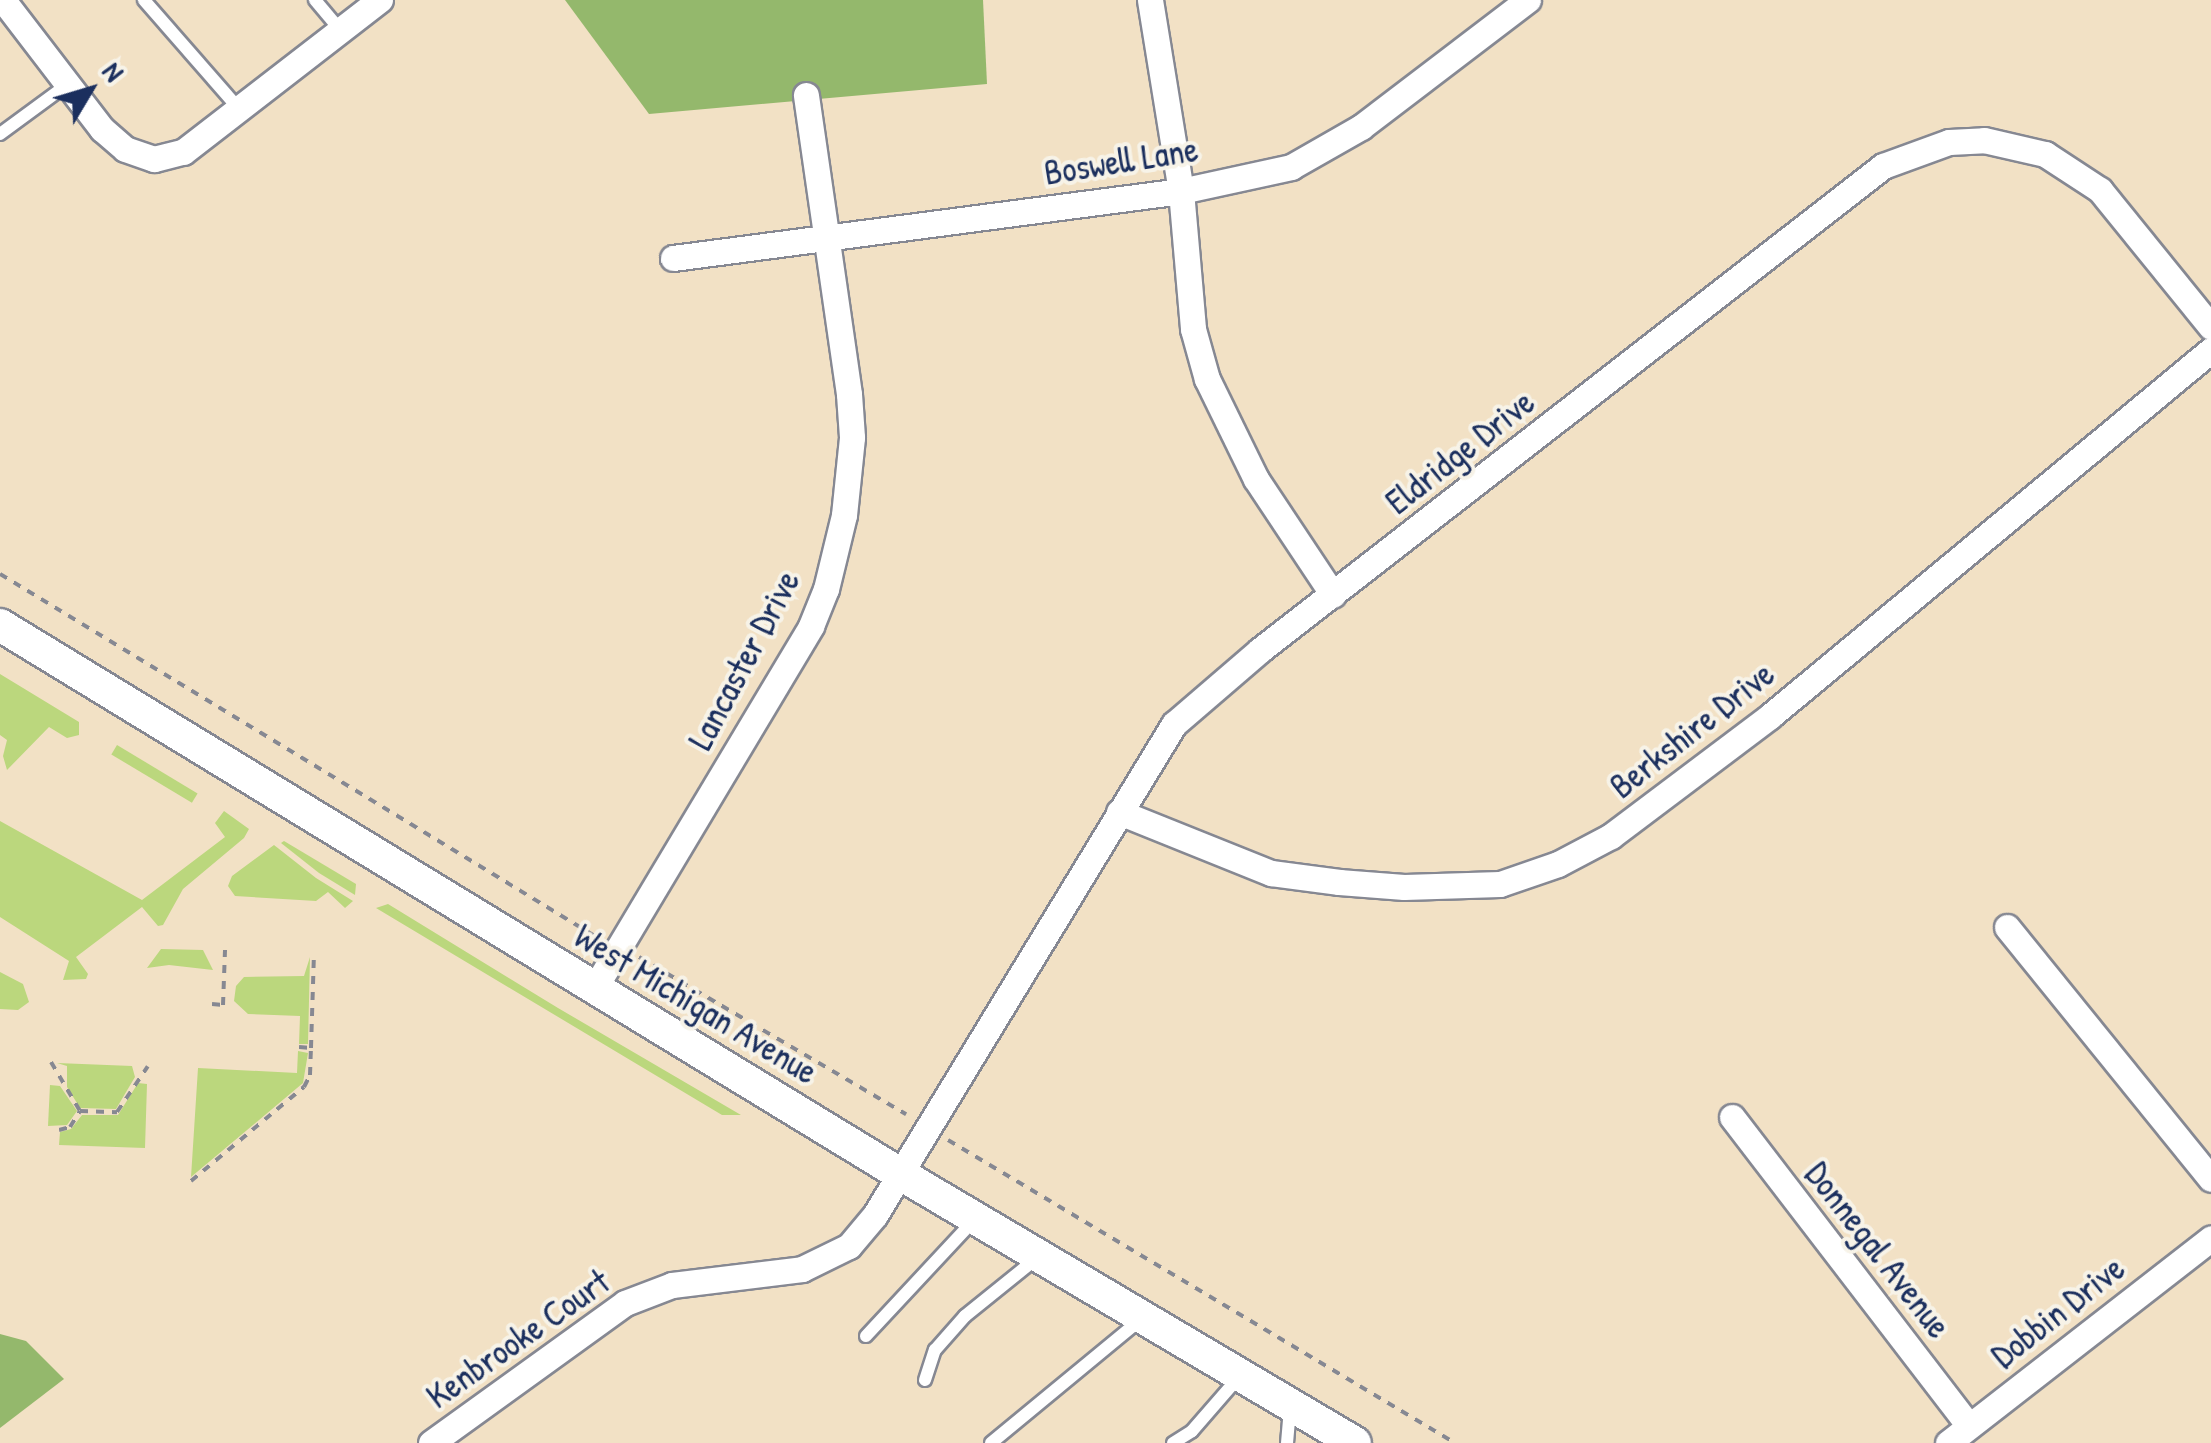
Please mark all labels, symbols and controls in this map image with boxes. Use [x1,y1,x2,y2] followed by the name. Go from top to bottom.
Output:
[40,40,140,140] north arrow
[94,54,133,89] text: N
[1041,128,1201,194] street label: Boswell Lane
[1377,381,1543,523] street label: Eldridge Drive
[679,563,809,757] street label: Lancaster Drive
[1601,653,1783,807] street label: Berkshire Drive
[567,915,825,1093] street label: West Michigan Avenue
[1796,1154,1960,1346] street label: Donnegal Avenue
[1983,1247,2133,1377] street label: Dobbin Drive
[419,1261,617,1417] street label: Kenbrooke Court

